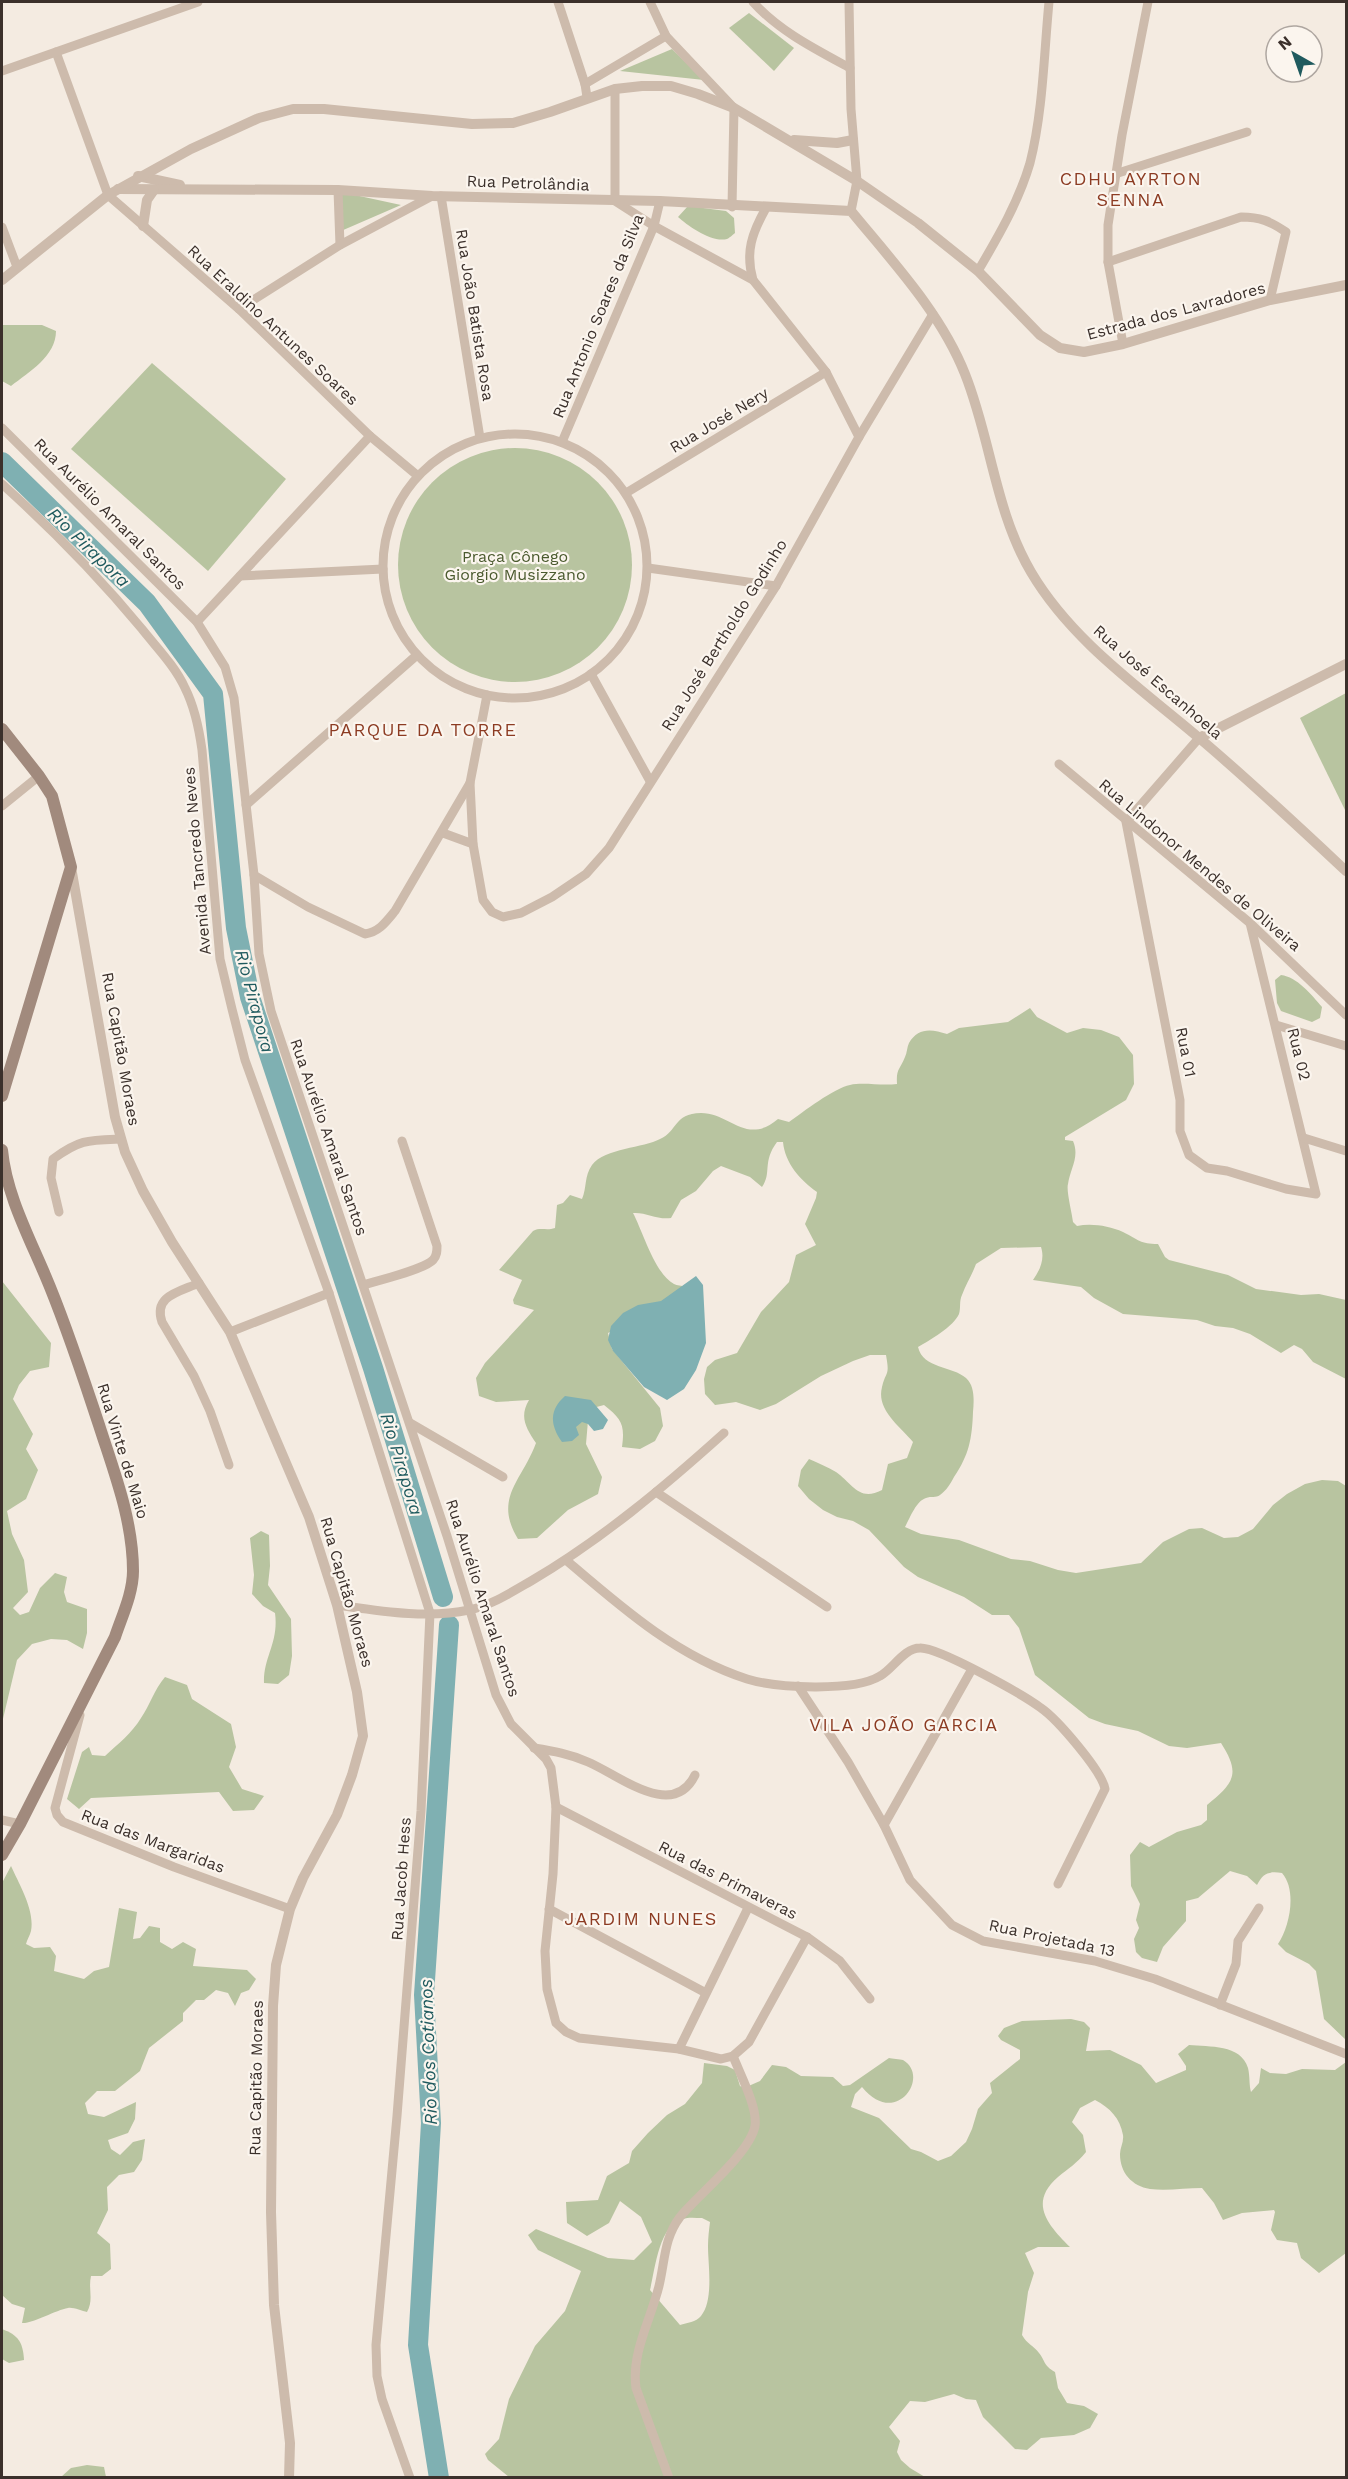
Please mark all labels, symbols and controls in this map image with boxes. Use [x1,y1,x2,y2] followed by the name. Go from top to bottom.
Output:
[1264,24,1324,84] north arrow
[1274,32,1295,54] text: N
[1060,168,1202,210] district label: CDHU AYRTON SENNA
[466,171,590,195] street label: Rua Petrolândia
[548,211,648,421] street label: Rua Antonio Soares da Silva
[452,228,498,402] street label: Rua João Batista Rosa
[184,241,362,409] street label: Rua Eraldino Antunes Soares
[1085,278,1267,344] street label: Estrada dos Lavradores
[666,383,772,457] street label: Rua José Nery
[30,434,190,594] street label: Rua Aurélio Amaral Santos
[44,503,134,591] water label: Rio Pirapora
[657,536,791,734] street label: Rua José Bertholdo Godinho
[444,547,586,584] park label: Praça Cônego Giorgio Musizzano
[1090,621,1226,743] street label: Rua José Escanhoela
[329,719,517,740] district label: PARQUE DA TORRE
[179,766,215,956] street label: Avenida Tancredo Neves
[1095,775,1305,955] street label: Rua Lindonor Mendes de Oliveira
[231,947,279,1055] water label: Rio Pirapora
[98,971,144,1127] street label: Rua Capitão Moraes
[1172,1025,1200,1079] street label: Rua 01
[1283,1026,1315,1082] street label: Rua 02
[286,1036,372,1238] street label: Rua Aurélio Amaral Santos
[93,1381,153,1521] street label: Rua Vinte de Maio
[376,1410,428,1518] water label: Rio Pirapora
[442,1497,524,1699] street label: Rua Aurélio Amaral Santos
[316,1515,378,1669] street label: Rua Capitão Moraes
[809,1714,999,1735] district label: VILA JOÃO GARCIA
[79,1805,227,1877] street label: Rua das Margaridas
[387,1817,415,1941] street label: Rua Jacob Hess
[655,1837,801,1923] street label: Rua das Primaveras
[564,1908,718,1929] district label: JARDIM NUNES
[987,1915,1117,1961] street label: Rua Projetada 13
[415,1979,441,2125] water label: Rio dos Cotianos
[245,2000,267,2156] street label: Rua Capitão Moraes

